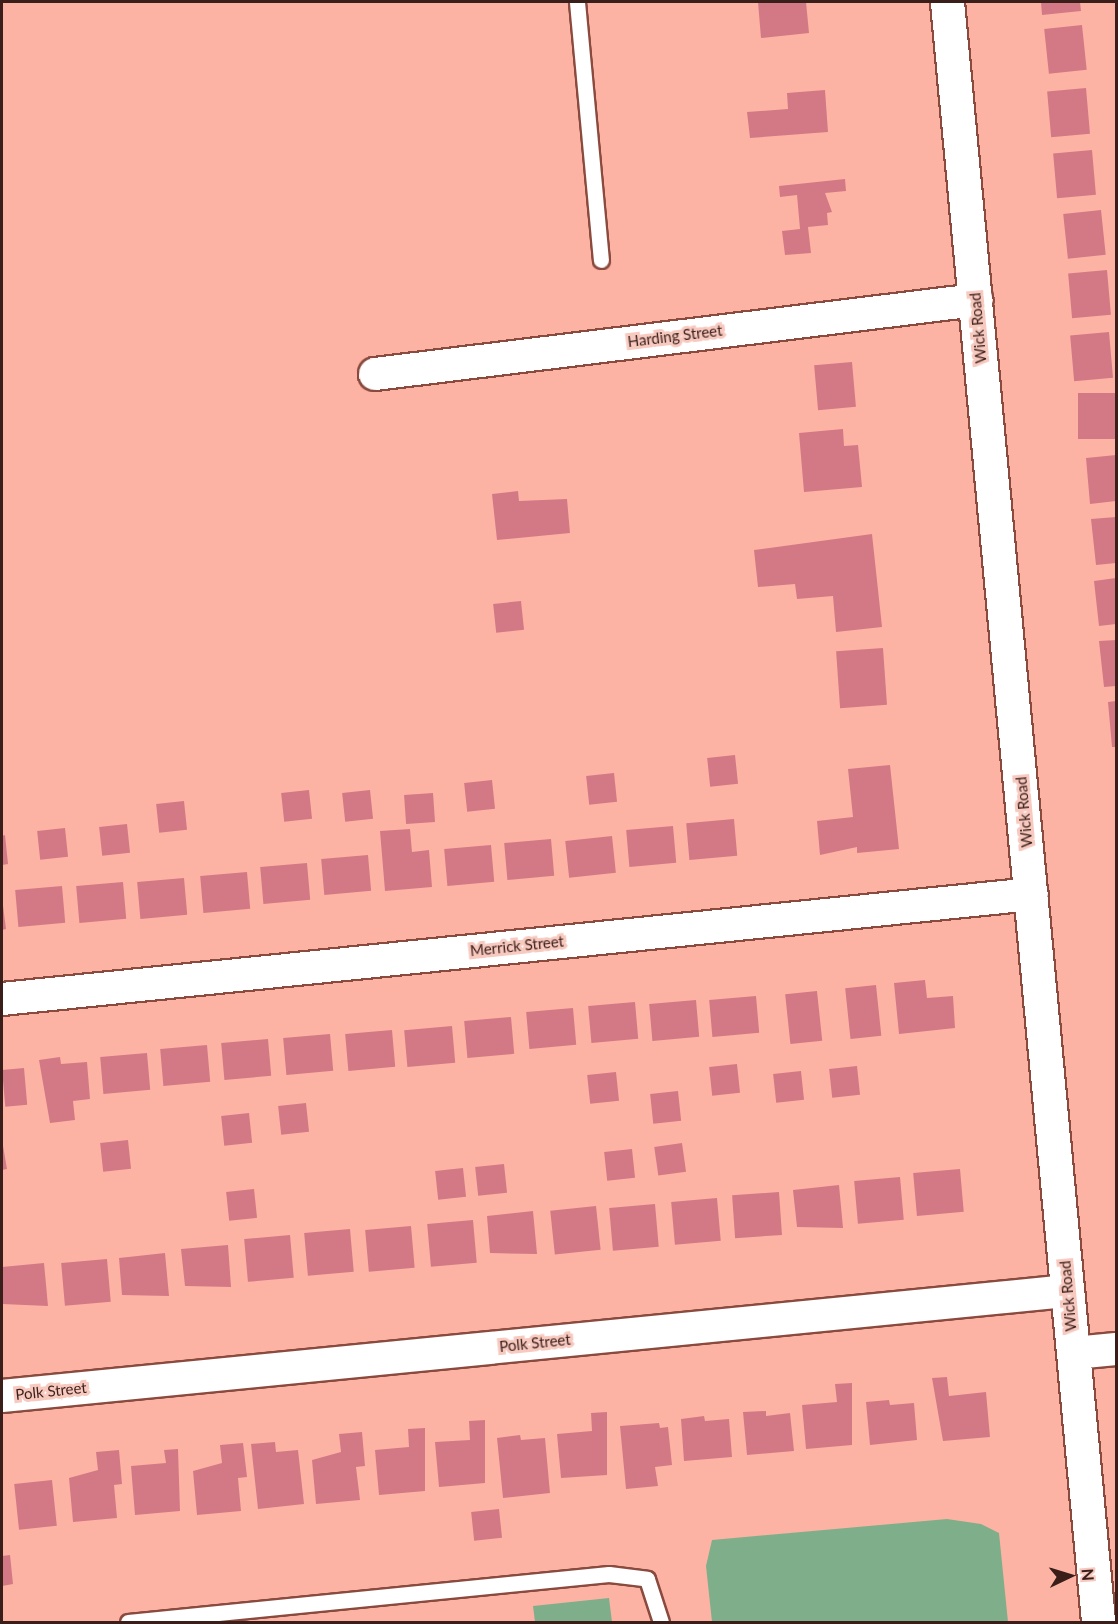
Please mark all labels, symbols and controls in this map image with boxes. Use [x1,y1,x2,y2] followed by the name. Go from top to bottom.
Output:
[966,292,990,364] street label: Wick Road
[627,321,723,351] street label: Harding Street
[1012,776,1036,848] street label: Wick Road
[469,932,565,960] street label: Merrick Street
[1056,1260,1080,1332] street label: Wick Road
[498,1330,572,1356] street label: Polk Street
[14,1378,88,1404] street label: Polk Street
[1040,1546,1100,1606] north arrow
[1079,1568,1098,1582] text: N

